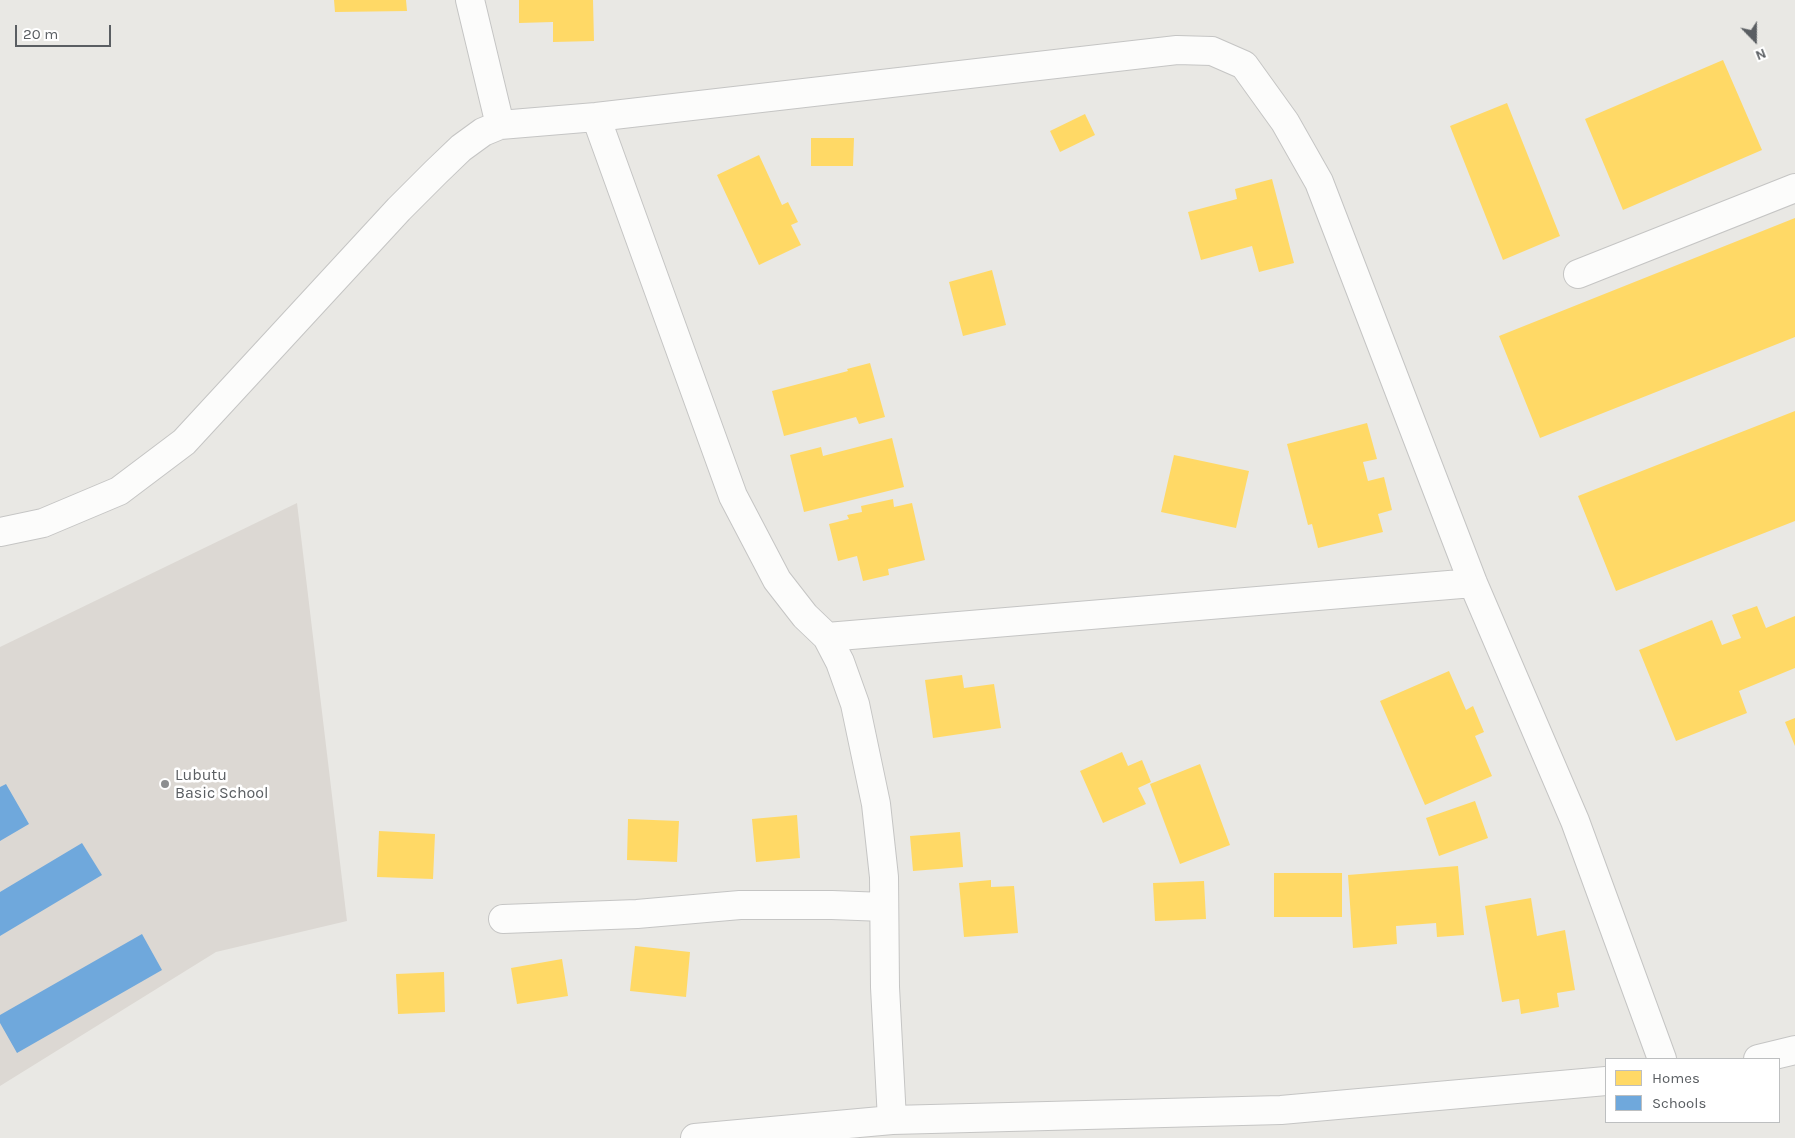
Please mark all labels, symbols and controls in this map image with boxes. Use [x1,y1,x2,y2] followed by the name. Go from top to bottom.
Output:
[18,15,114,47] scale bar
[1730,15,1780,65] north arrow
[23,25,58,43] text: 20 m
[1753,45,1769,64] text: N
[175,765,269,803] place label: Lubutu Basic School
[159,778,171,790] marker: Lubutu Basic School
[1605,1058,1780,1123] legend
[1652,1069,1700,1087] text: Homes
[1652,1094,1706,1112] text: Schools

